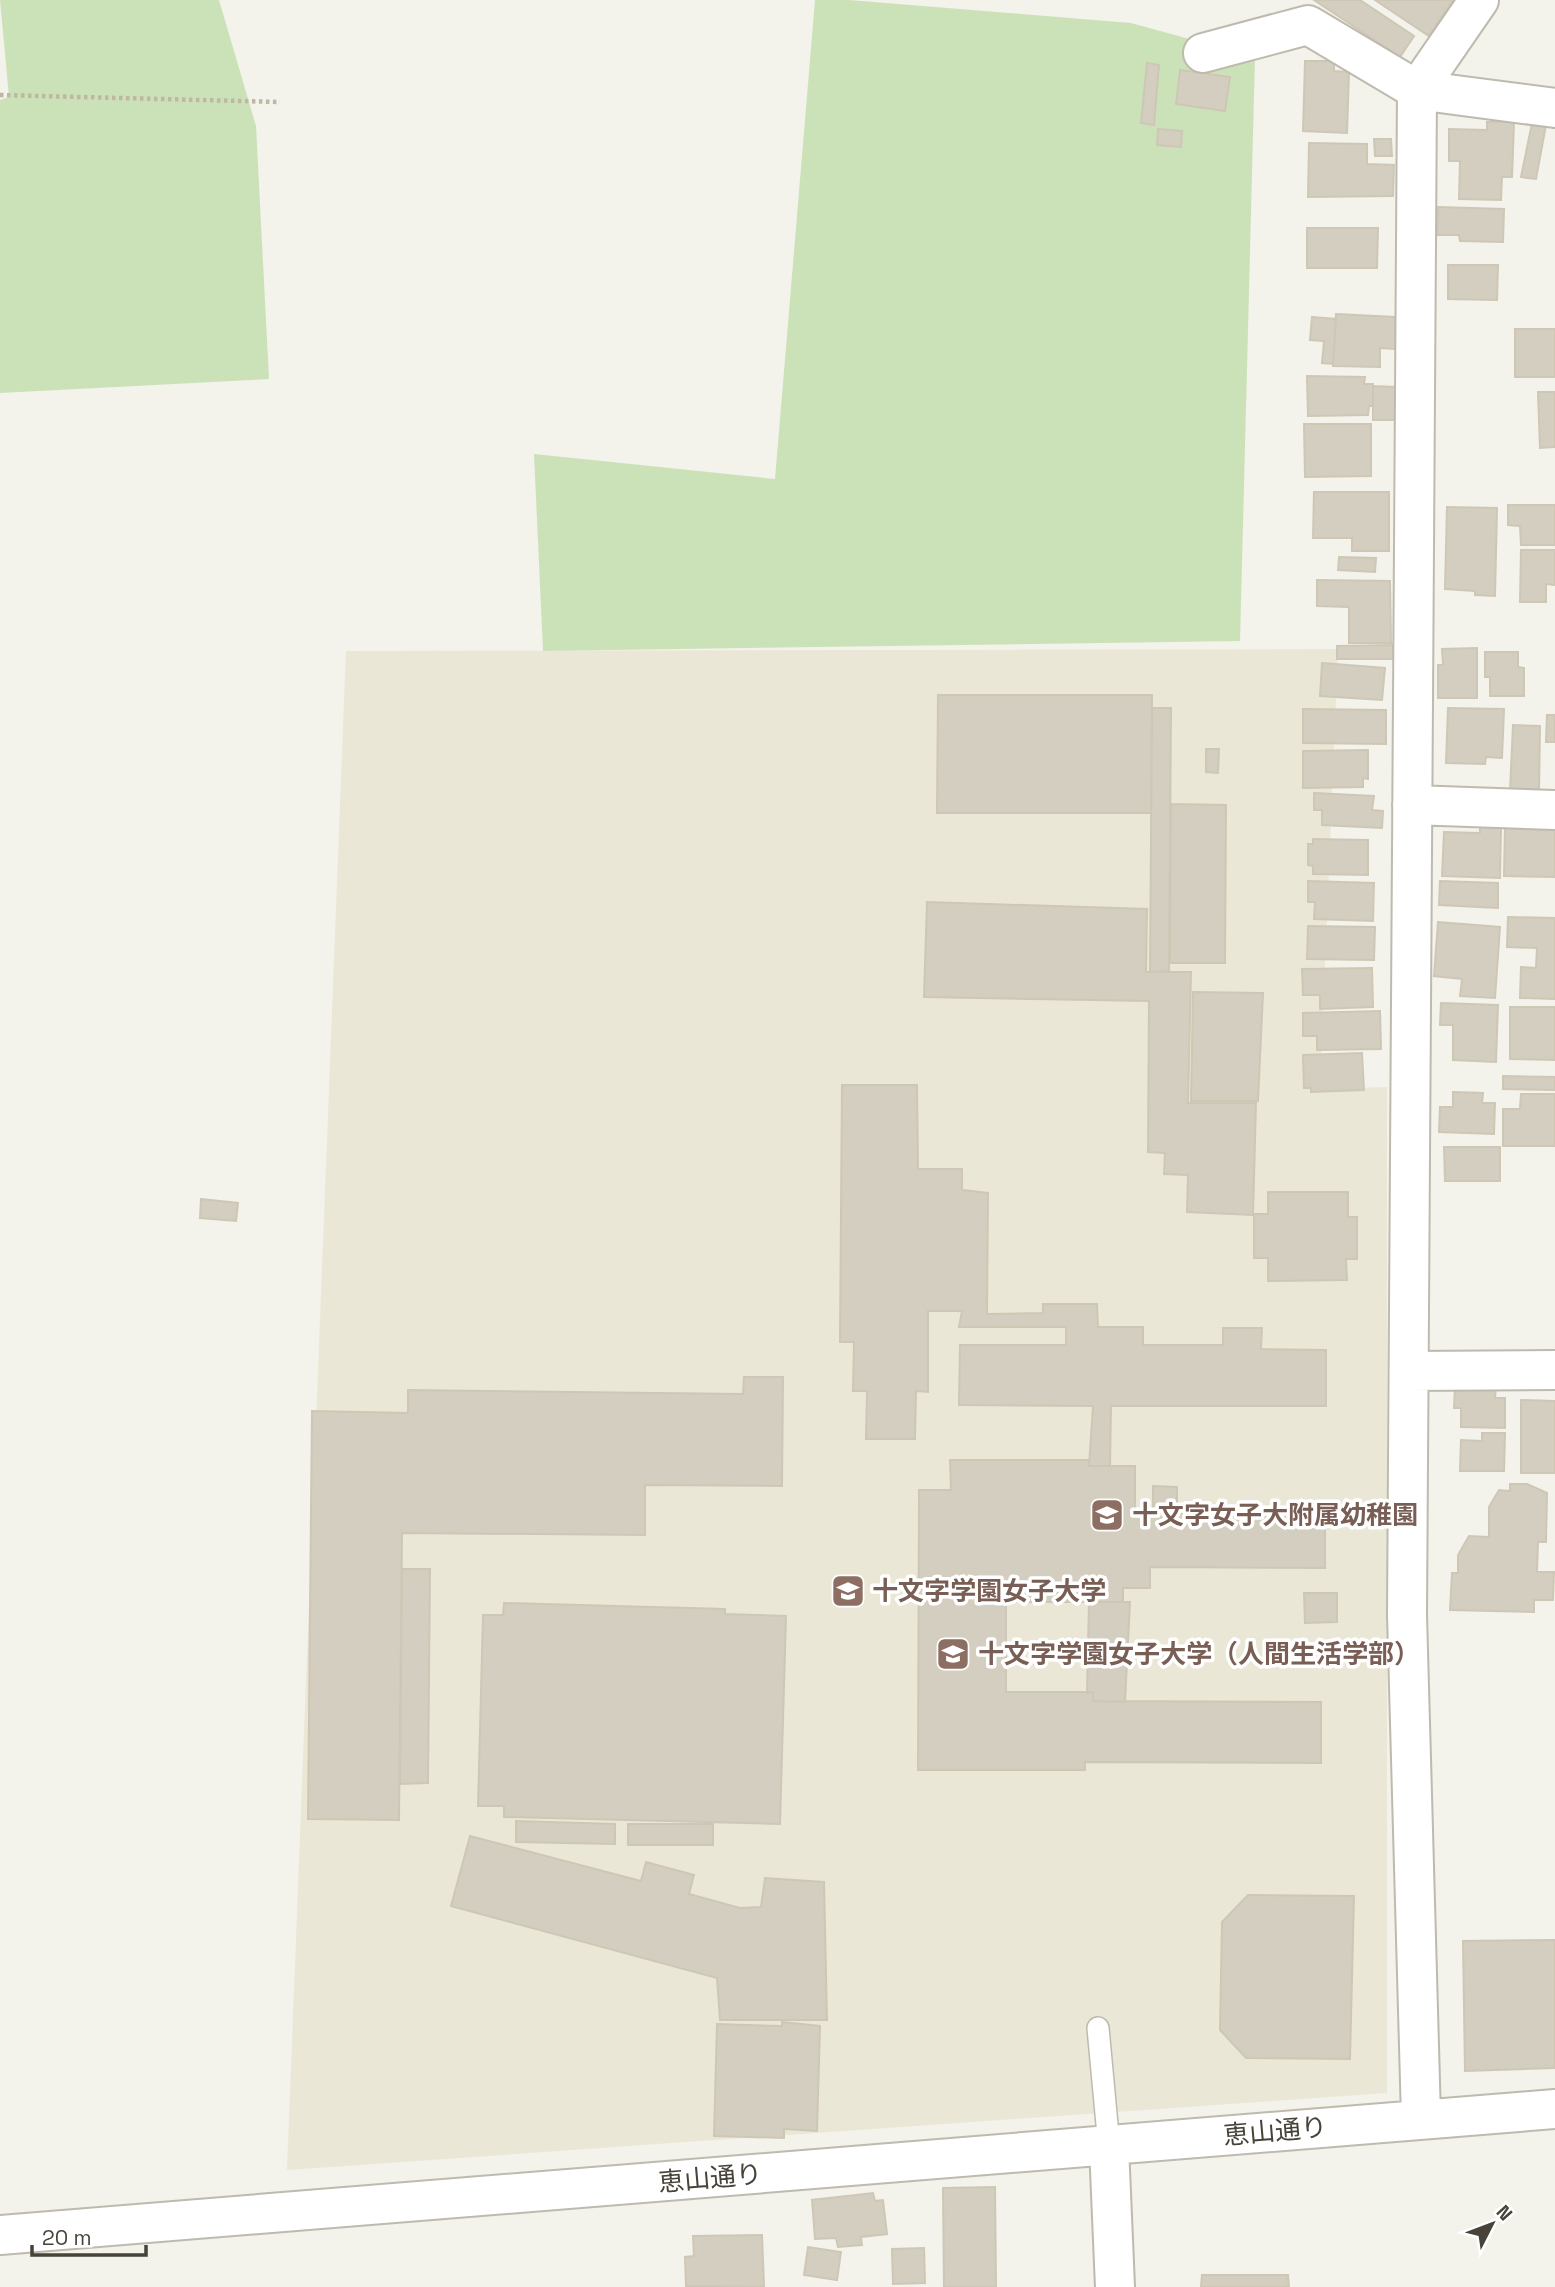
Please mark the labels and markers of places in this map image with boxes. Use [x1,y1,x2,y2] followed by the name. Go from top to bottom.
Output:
[1088,1496,1126,1534] school or university icon: 十文字女子大附属幼稚園
[1132,1498,1418,1532] place label: 十文字女子大附属幼稚園
[829,1572,867,1610] school or university icon: 十文字学園女子大学
[872,1574,1106,1608] place label: 十文字学園女子大学
[934,1635,972,1673] school or university icon: 十文字学園女子大学（人間生活学部）
[978,1637,1420,1671] place label: 十文字学園女子大学（人間生活学部）

